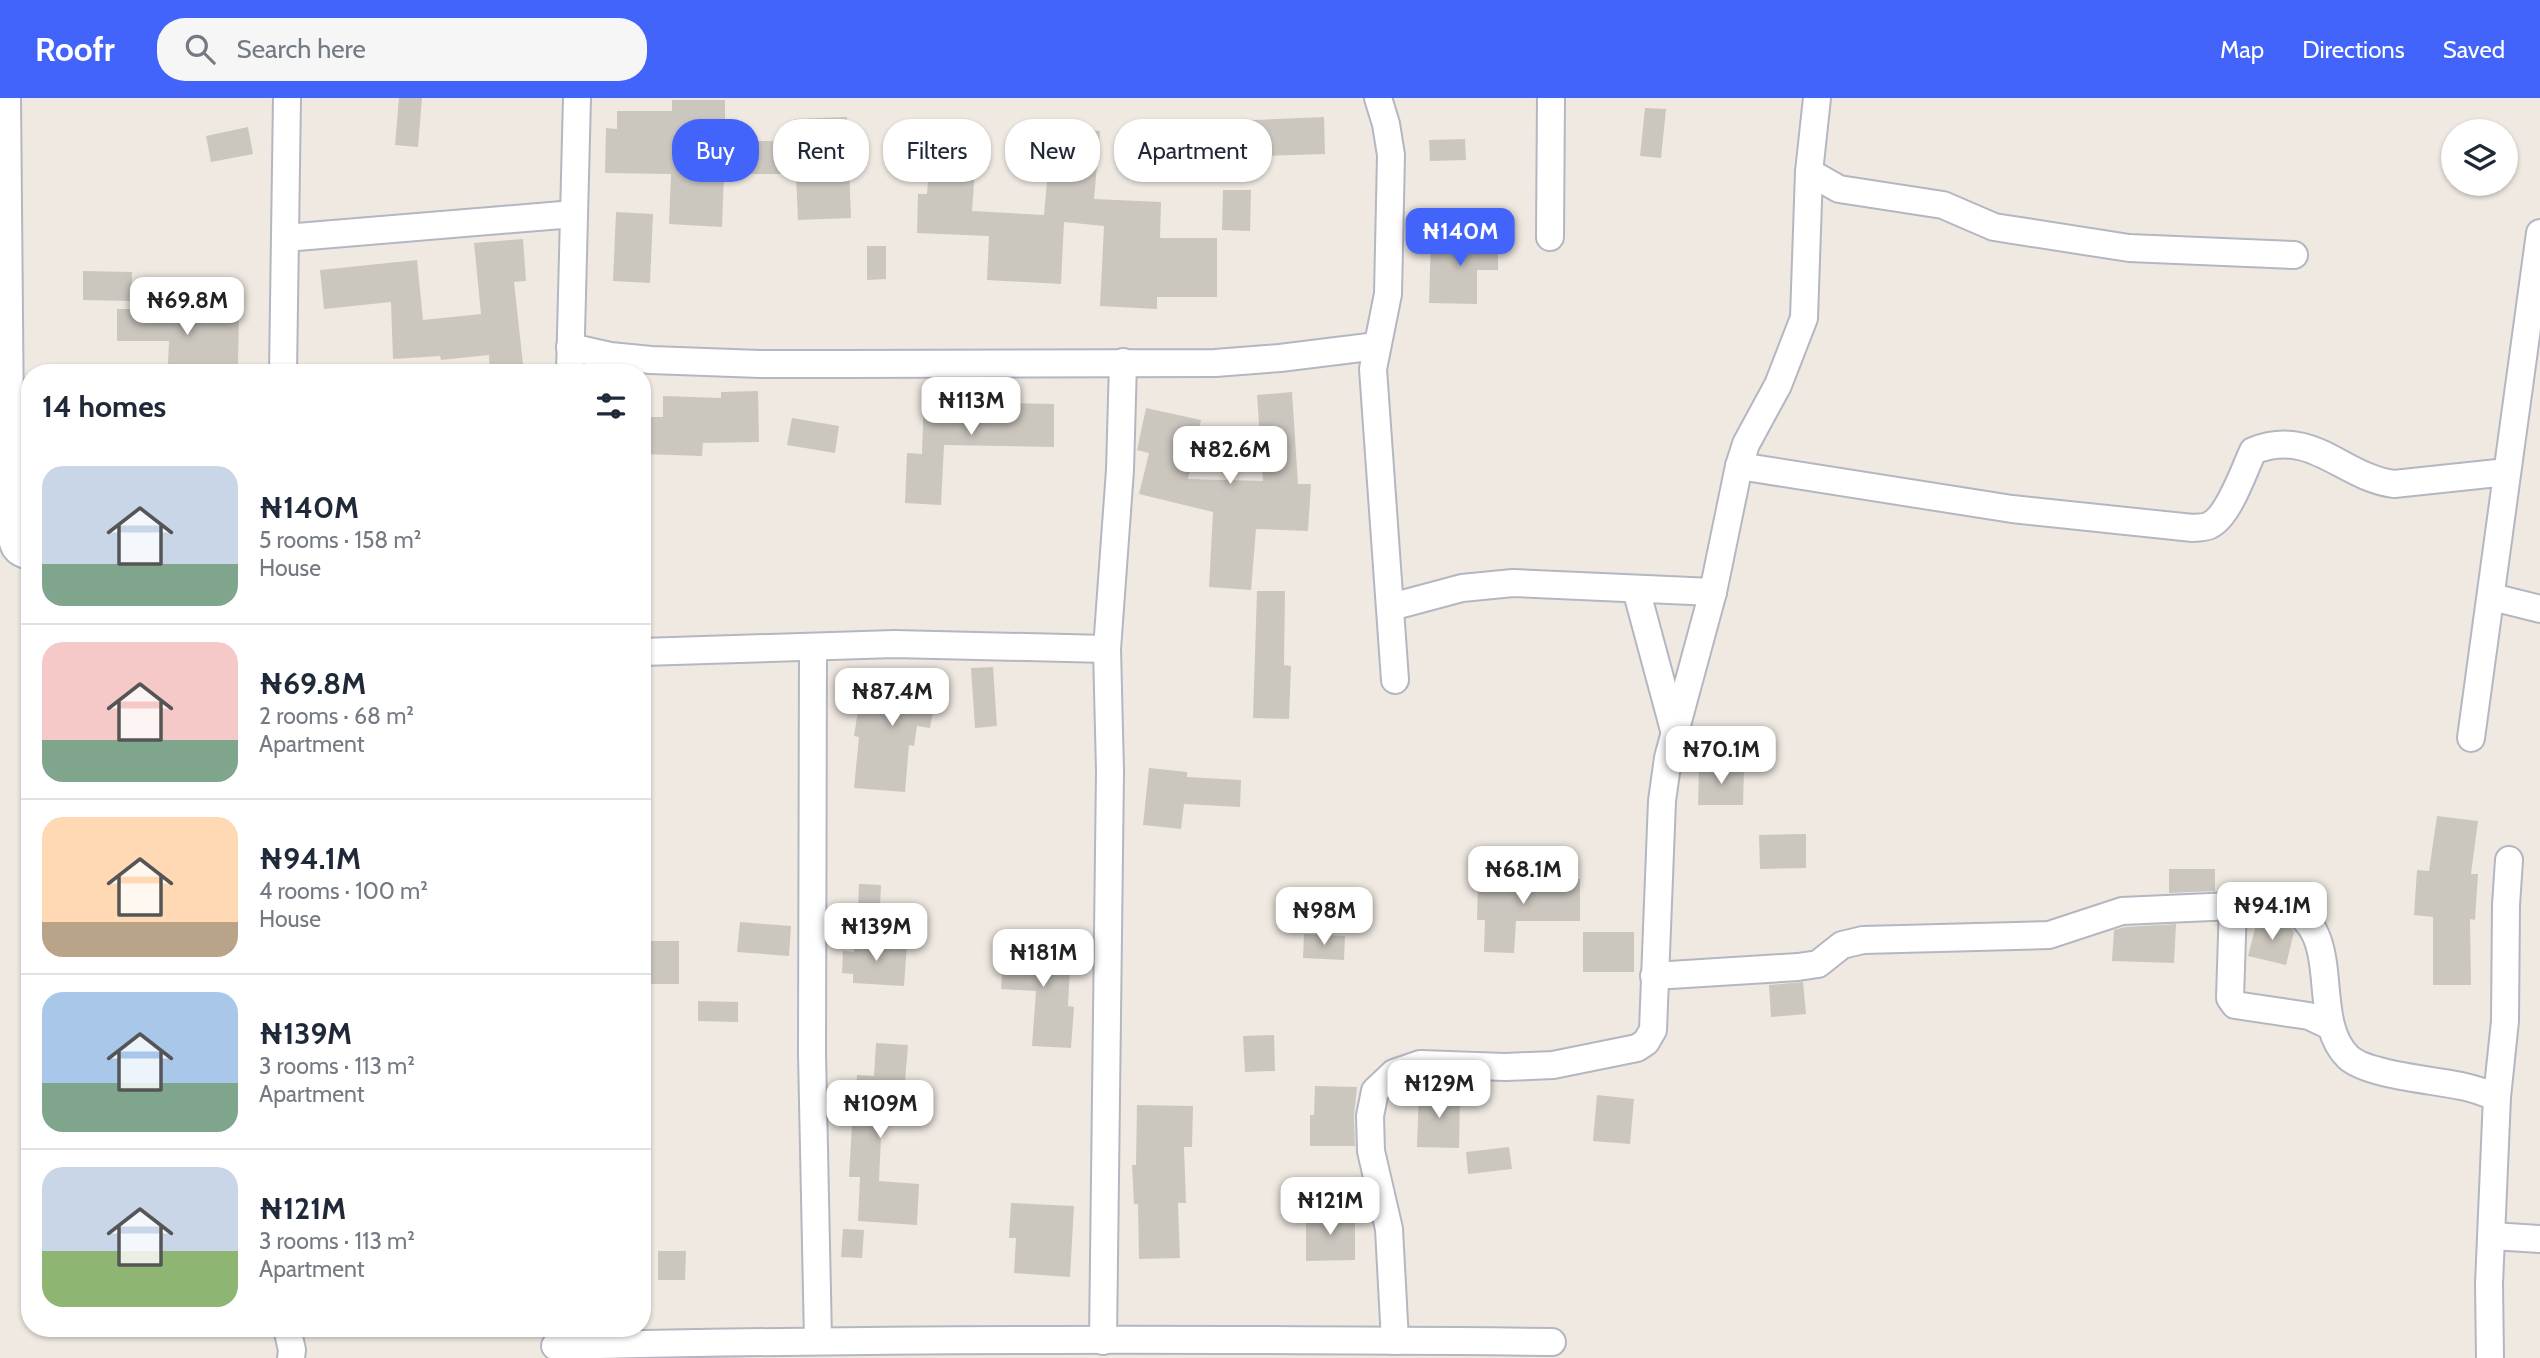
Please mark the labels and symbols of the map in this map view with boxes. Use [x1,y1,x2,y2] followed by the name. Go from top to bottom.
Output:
[1411,208,1509,268] pin: ₦140M
[130,278,244,337] pin: ₦69.8M
[922,378,1020,437] pin: ₦113M
[1173,426,1287,486] pin: ₦82.6M
[835,668,949,728] pin: ₦87.4M
[1664,726,1778,786] pin: ₦70.1M
[1466,846,1580,906] pin: ₦68.1M
[2215,882,2329,942] pin: ₦94.1M
[1283,888,1365,947] pin: ₦98M
[827,904,925,963] pin: ₦139M
[994,930,1092,989] pin: ₦181M
[1390,1060,1488,1120] pin: ₦129M
[831,1080,929,1140] pin: ₦109M
[1281,1178,1379,1237] pin: ₦121M

